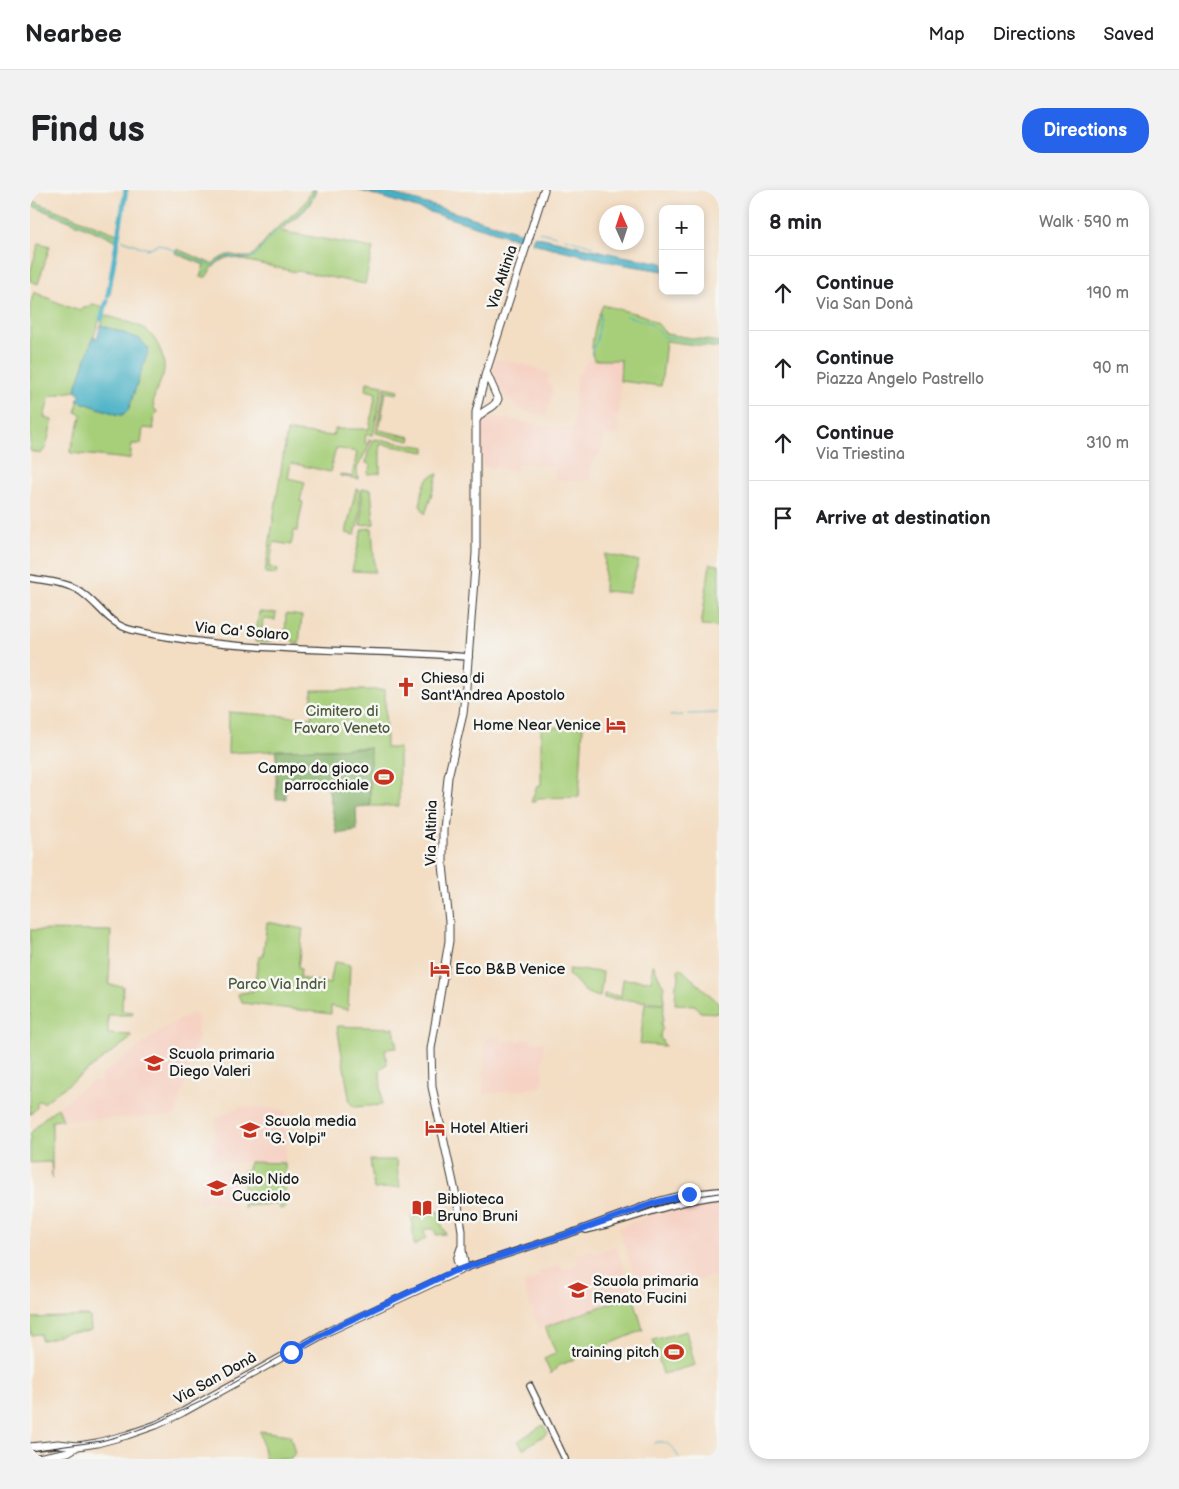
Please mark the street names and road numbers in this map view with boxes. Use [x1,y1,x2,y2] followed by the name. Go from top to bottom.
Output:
[483,243,522,312] street label: Via Altinia
[194,618,290,645] street label: Via Ca' Solaro
[421,800,442,866] street label: Via Altinia
[171,1348,260,1409] street label: Via San Donà

